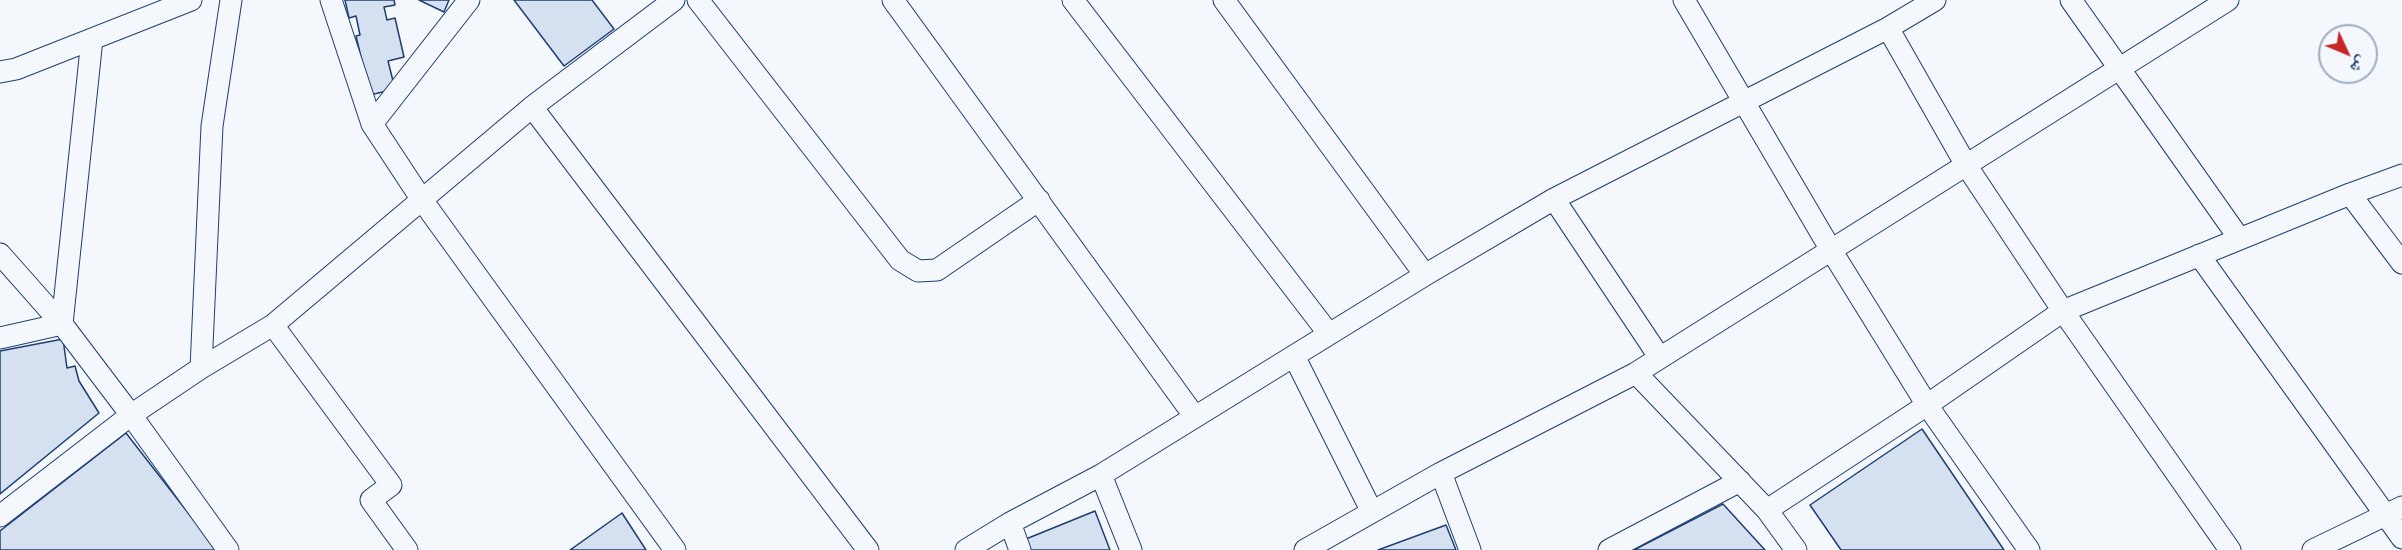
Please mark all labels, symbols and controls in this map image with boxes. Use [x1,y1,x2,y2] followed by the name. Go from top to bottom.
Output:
[2318,24,2378,84] north arrow
[2346,51,2373,79] text: ش

